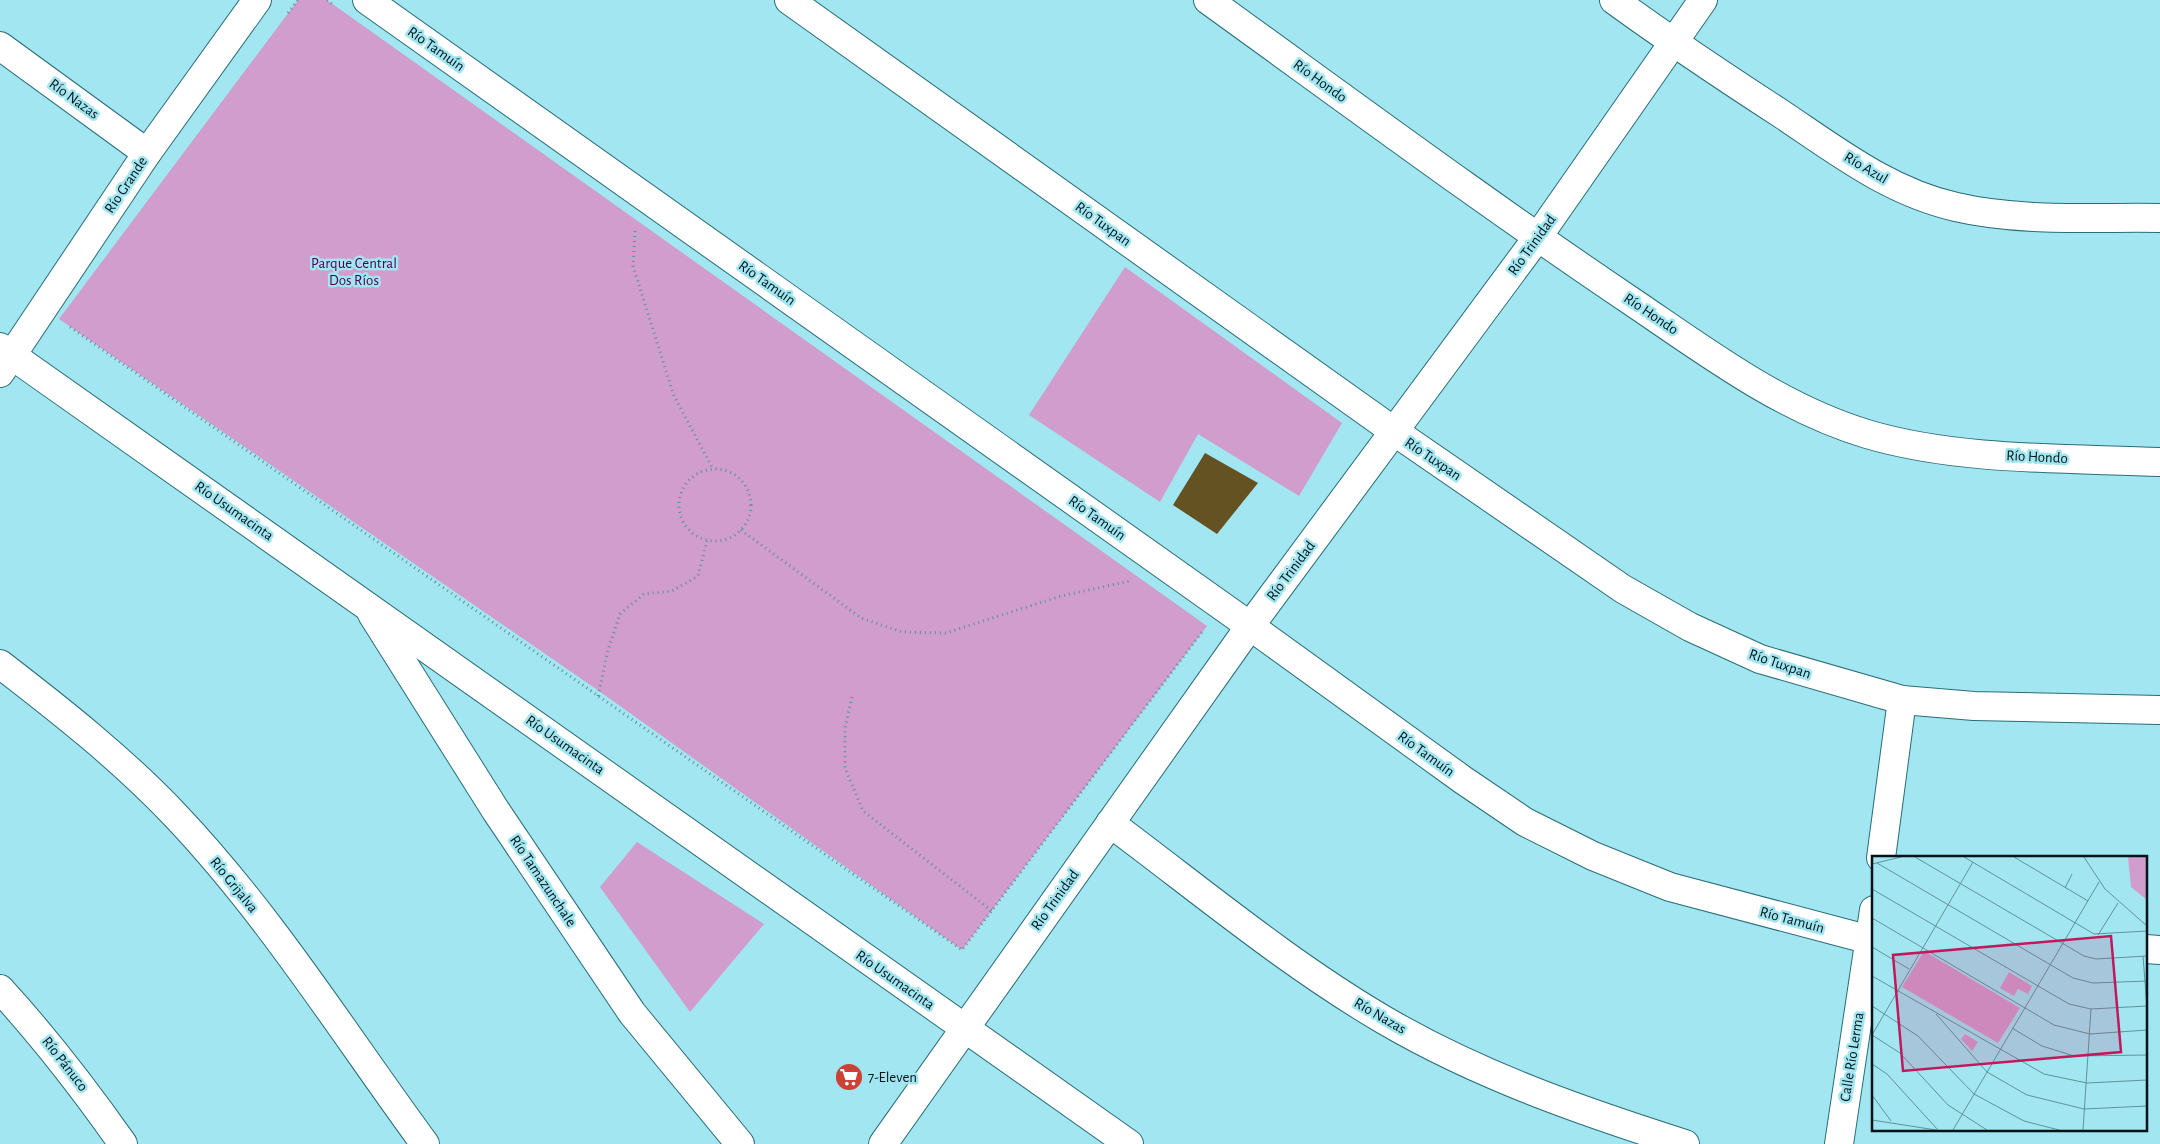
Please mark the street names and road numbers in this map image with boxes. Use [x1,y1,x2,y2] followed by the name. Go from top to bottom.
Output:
[405,24,467,74] street label: Río Tamuín
[1291,57,1349,105] street label: Río Hondo
[46,76,102,122] street label: Río Nazas
[1842,149,1890,187] street label: Río Azul
[102,154,150,216] street label: Río Grande
[1073,199,1133,249] street label: Río Tuxpan
[1505,212,1559,278] street label: Río Trinidad
[736,258,798,308] street label: Río Tamuín
[1621,290,1681,338] street label: Río Hondo
[1402,435,1464,483] street label: Río Tuxpan
[2006,448,2068,466] street label: Río Hondo
[192,478,276,544] street label: Río Usumacinta
[1066,493,1128,543] street label: Río Tamuín
[1264,538,1318,604] street label: Río Trinidad
[1747,646,1813,682] street label: Río Tuxpan
[523,712,607,778] street label: Río Usumacinta
[1395,729,1457,779] street label: Río Tamuín
[507,833,579,929] street label: Río Tamazunchale
[207,854,261,916] street label: Río Grijalva
[1028,867,1082,933] street label: Río Trinidad
[1758,904,1826,936] street label: Río Tamuín
[853,947,937,1013] street label: Río Usumacinta
[1351,995,1409,1037] street label: Río Nazas
[1838,1011,1866,1103] street label: Calle Río Lerma
[39,1034,91,1094] street label: Río Pánuco

